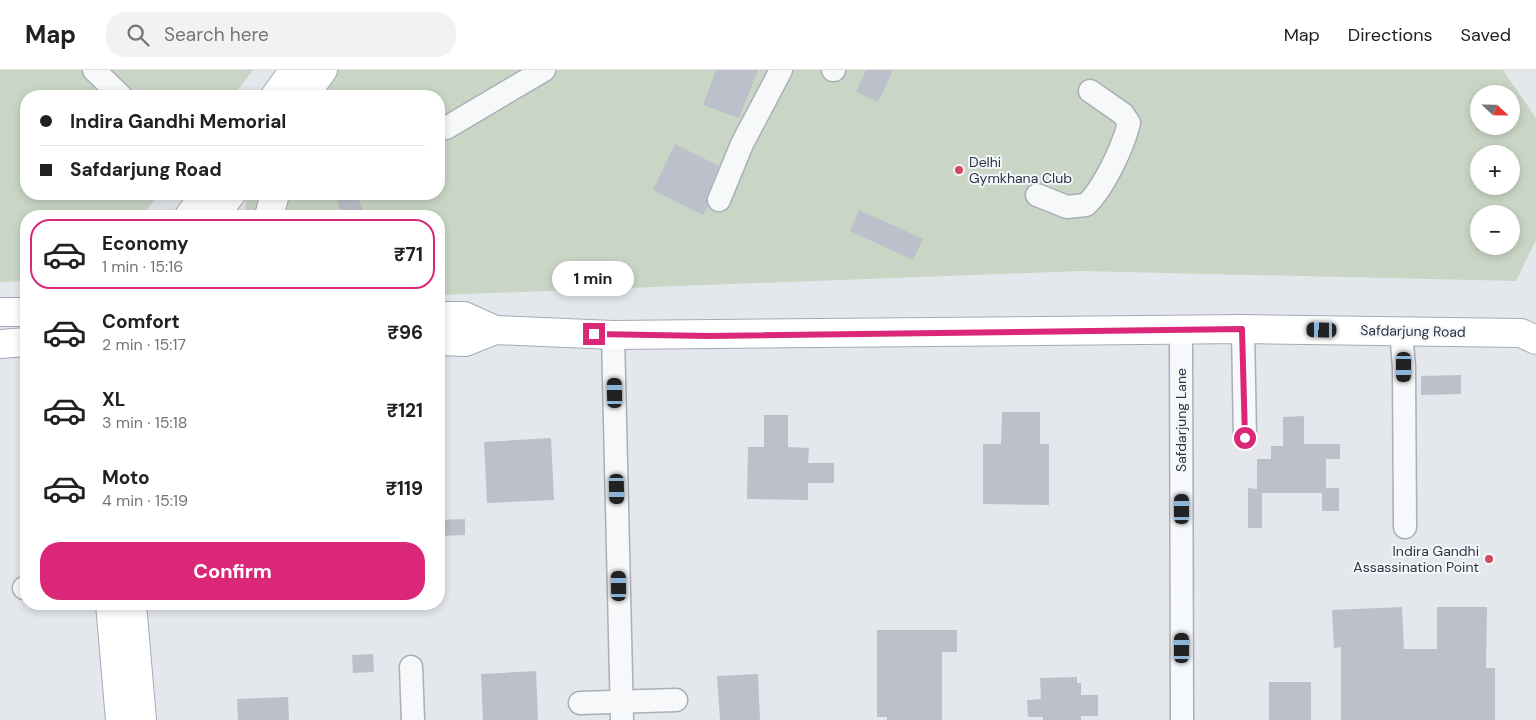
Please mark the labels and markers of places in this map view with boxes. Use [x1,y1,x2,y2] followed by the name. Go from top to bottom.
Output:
[969,153,1072,187] place label: Delhi Gymkhana Club
[953,164,965,176] marker: Delhi Gymkhana Club
[1353,542,1479,576] place label: Indira Gandhi Assassination Point
[1483,553,1495,565] marker: Indira Gandhi Assassination Point

